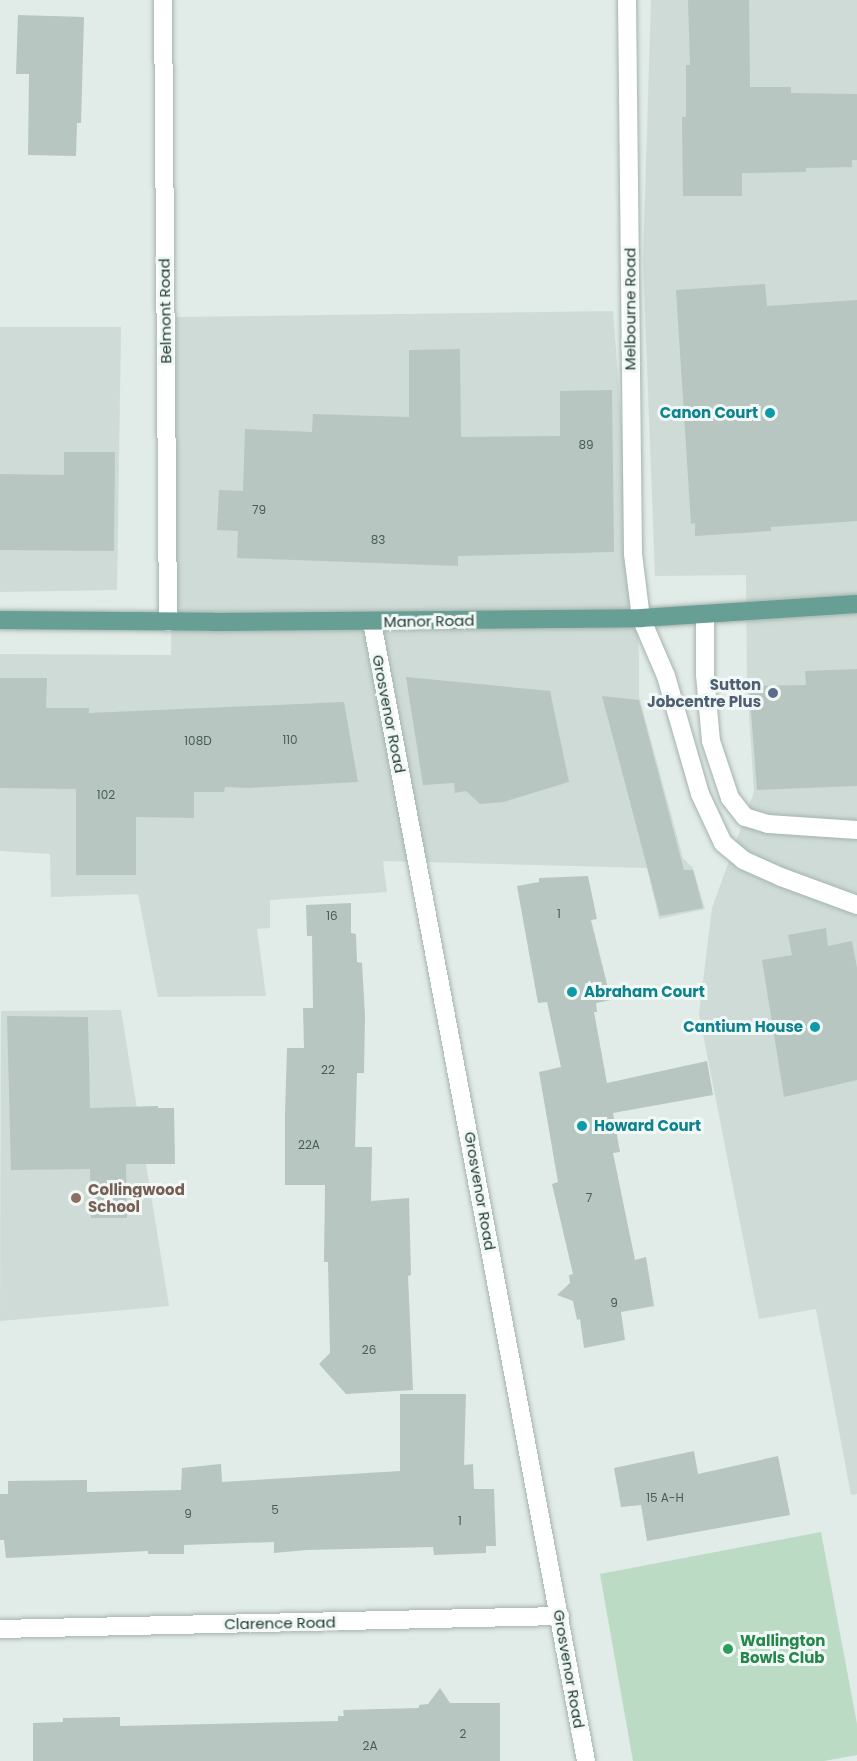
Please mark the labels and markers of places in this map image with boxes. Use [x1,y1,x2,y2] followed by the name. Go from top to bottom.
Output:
[660,404,758,422] place label: Canon Court
[763,406,777,420] marker: Canon Court
[647,675,761,710] place label: Sutton Jobcentre Plus
[766,686,780,700] marker: Sutton Jobcentre Plus
[584,983,705,1001] place label: Abraham Court
[565,985,579,999] marker: Abraham Court
[683,1018,803,1036] place label: Cantium House
[808,1020,822,1034] marker: Cantium House
[594,1117,701,1135] place label: Howard Court
[575,1119,589,1133] marker: Howard Court
[88,1180,185,1215] place label: Collingwood School
[69,1191,83,1205] marker: Collingwood School
[740,1631,825,1666] place label: Wallington Bowls Club
[721,1642,735,1656] marker: Wallington Bowls Club

